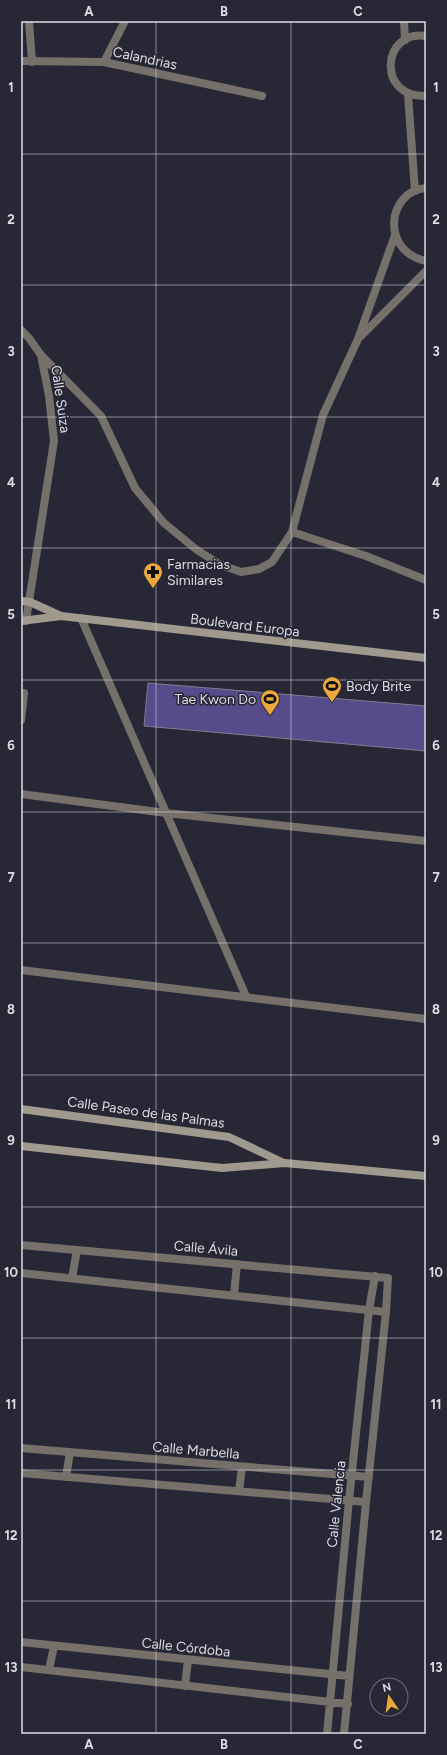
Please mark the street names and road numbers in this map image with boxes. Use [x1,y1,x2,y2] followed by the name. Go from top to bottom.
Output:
[111,43,179,74] street label: Calandrias
[47,364,74,434] street label: Calle Suiza
[189,610,301,641] street label: Boulevard Europa
[66,1093,226,1132] street label: Calle Paseo de las Palmas
[173,1237,239,1260] street label: Calle Ávila
[152,1438,240,1463] street label: Calle Marbella
[323,1460,350,1548] street label: Calle Valencia
[141,1634,231,1661] street label: Calle Córdoba

